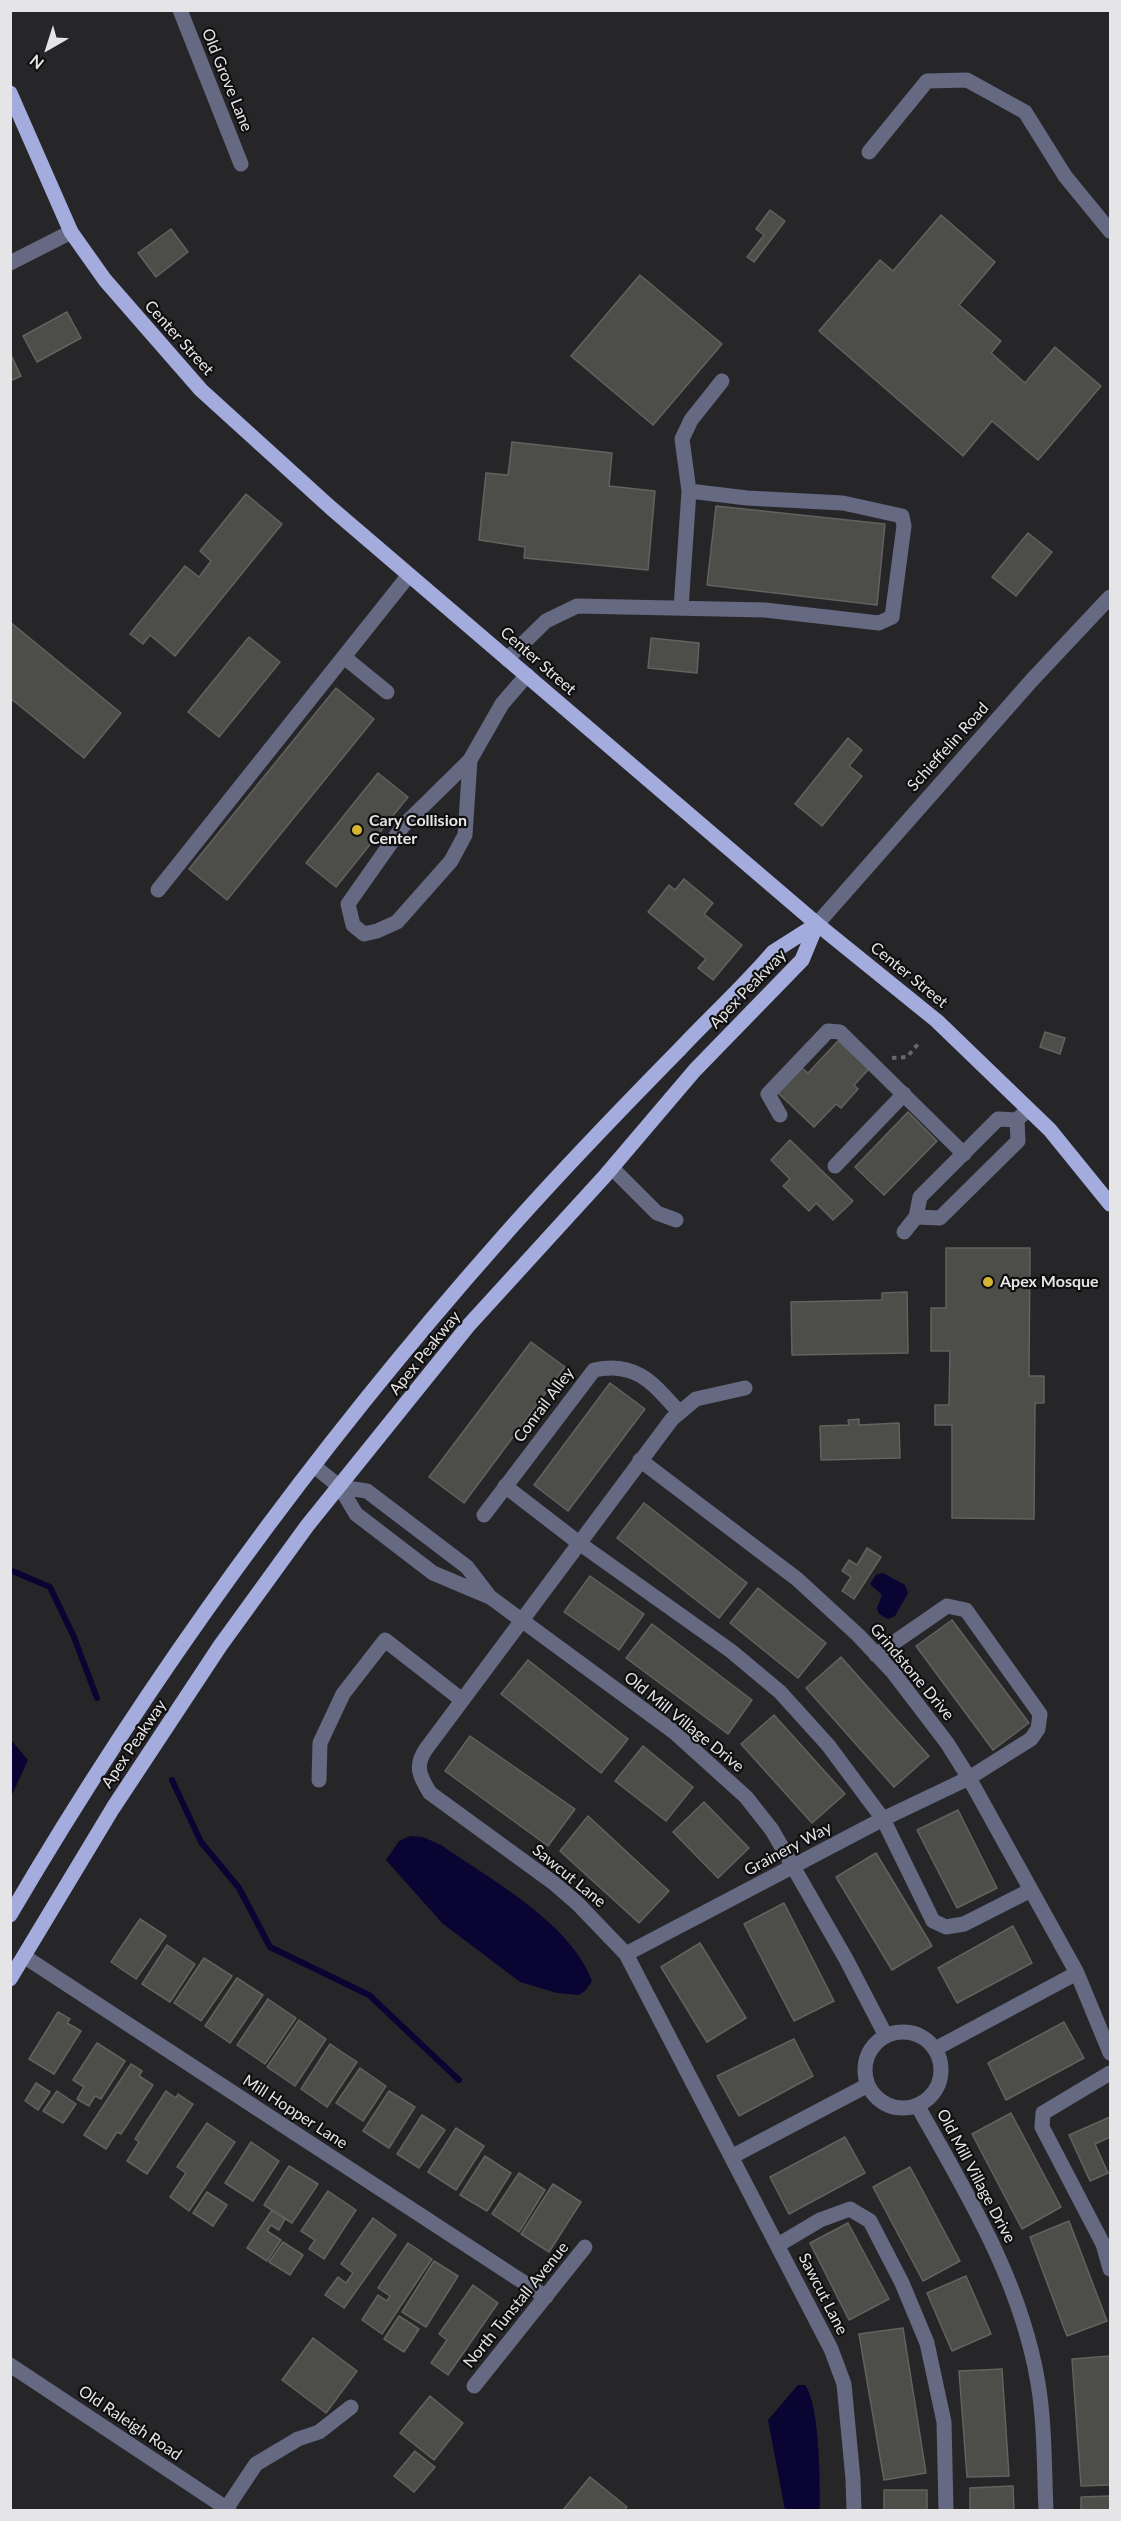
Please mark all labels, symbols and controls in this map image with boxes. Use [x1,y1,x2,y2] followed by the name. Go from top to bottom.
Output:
[18,18,78,78] north arrow
[198,26,256,134] street label: Old Grove Lane
[26,51,47,74] text: N
[140,297,218,379] street label: Center Street
[496,623,580,699] street label: Center Street
[903,699,993,795] street label: Schieffelin Road
[369,811,467,849] place label: Cary Collision Center
[350,823,364,837] marker: Cary Collision Center
[866,938,952,1012] street label: Center Street
[706,946,790,1032] street label: Apex Peakway
[1000,1272,1099,1292] place label: Apex Mosque
[981,1275,995,1289] marker: Apex Mosque
[385,1307,465,1399] street label: Apex Peakway
[510,1364,578,1446] street label: Conrail Alley
[866,1620,958,1724] street label: Grindstone Drive
[620,1668,748,1776] street label: Old Mill Village Drive
[97,1696,171,1792] street label: Apex Peakway
[741,1818,835,1880] street label: Grainery Way
[528,1841,610,1911] street label: Sawcut Lane
[239,2071,351,2153] street label: Mill Hopper Lane
[933,2106,1019,2246] street label: Old Mill Village Drive
[459,2238,573,2372] street label: North Tunstall Avenue
[794,2250,852,2338] street label: Sawcut Lane
[75,2381,185,2465] street label: Old Raleigh Road

